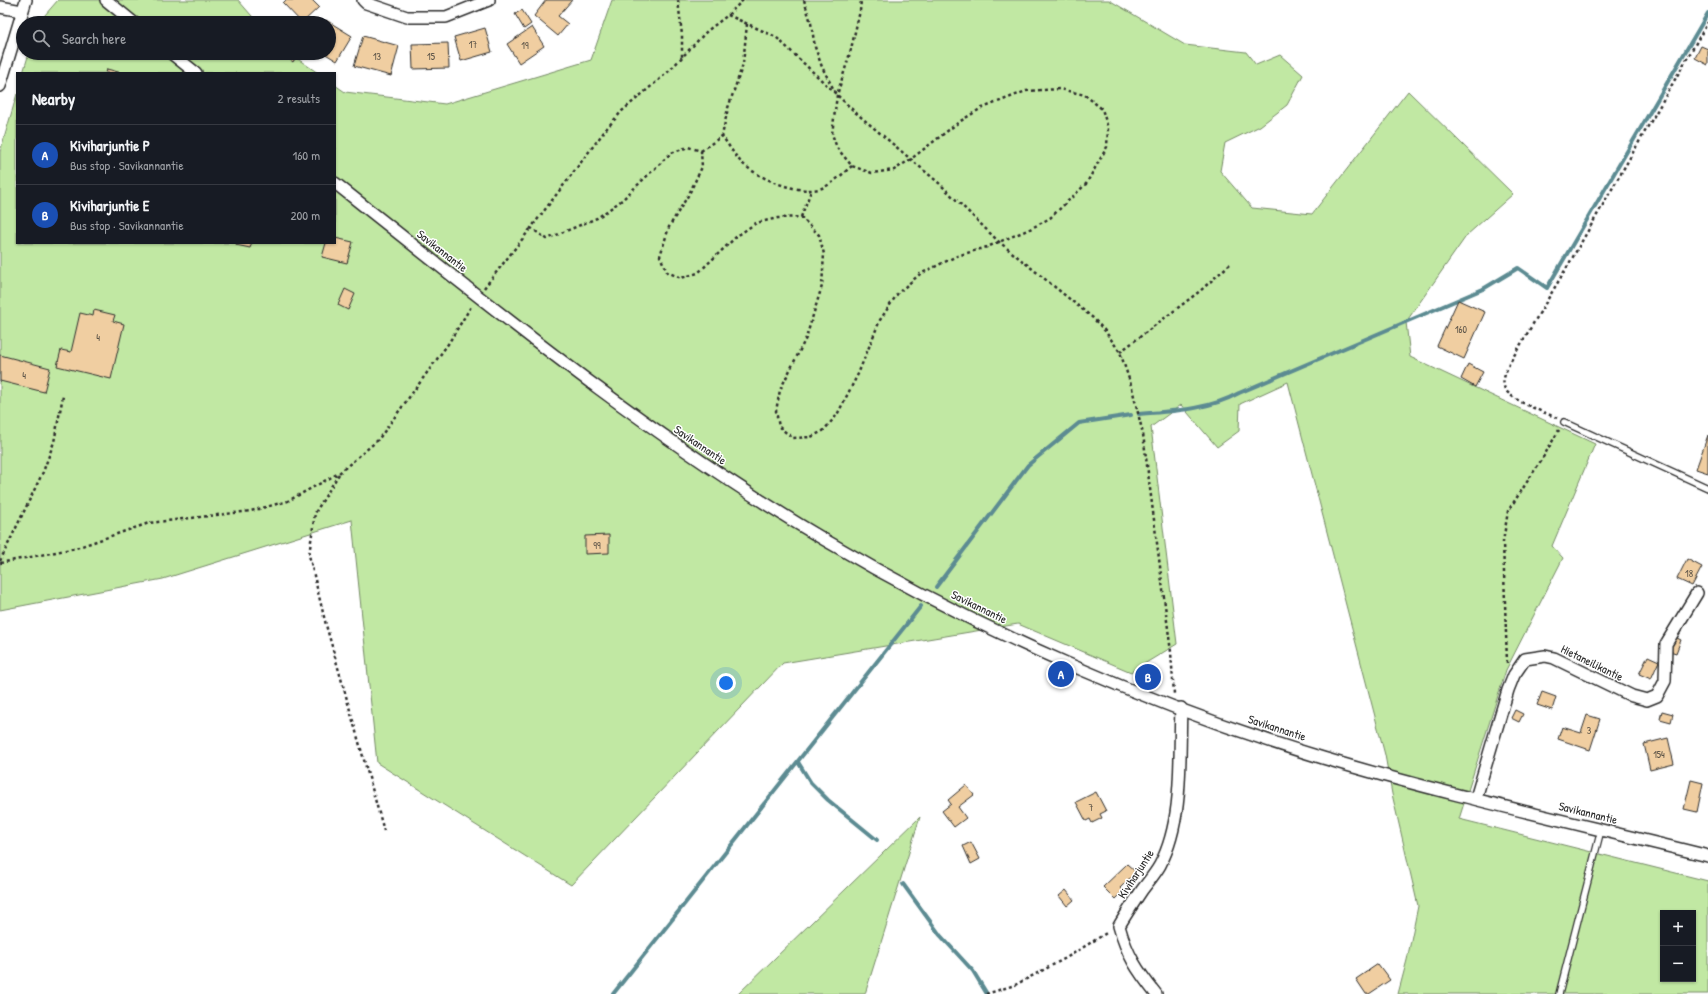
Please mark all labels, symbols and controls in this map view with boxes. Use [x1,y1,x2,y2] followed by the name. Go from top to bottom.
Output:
[16,16,336,60] search box
[30,27,52,49] icon: search
[62,28,126,49] text: Search here
[469,38,477,51] house number: 17
[521,39,529,52] house number: 19
[373,50,382,63] house number: 13
[427,50,436,63] house number: 15
[32,87,75,110] text: Nearby
[278,89,320,107] text: 2 results
[70,135,150,156] text: Kiviharjuntie P
[42,146,48,164] text: A
[292,146,320,164] text: 160 m
[70,156,184,174] text: Bus stop · Savikannantie
[70,195,149,216] text: Kiviharjuntie E
[42,206,48,224] text: B
[290,206,320,224] text: 200 m
[70,216,184,234] text: Bus stop · Savikannantie
[413,225,471,276] street label: Savikannantie
[1455,323,1468,336] house number: 160
[96,331,100,344] house number: 4
[22,369,26,382] house number: 4
[671,421,730,469] street label: Savikannantie
[593,539,601,552] house number: 99
[1685,567,1693,580] house number: 18
[949,586,1010,627] street label: Savikannantie
[1558,640,1626,685] street label: Hietaneilikantie
[1048,659,1074,689] pin: A
[1135,662,1161,692] pin: B
[716,673,736,693] your location
[1246,710,1309,745] street label: Savikannantie
[1587,724,1592,737] house number: 3
[1653,748,1665,761] house number: 154
[1557,797,1619,828] street label: Savikannantie
[1089,801,1094,814] house number: 7
[1113,846,1158,902] street label: Kiviharjuntie
[1660,910,1696,982] map controls
[1660,910,1696,946] button: +
[1660,946,1696,982] button: −

